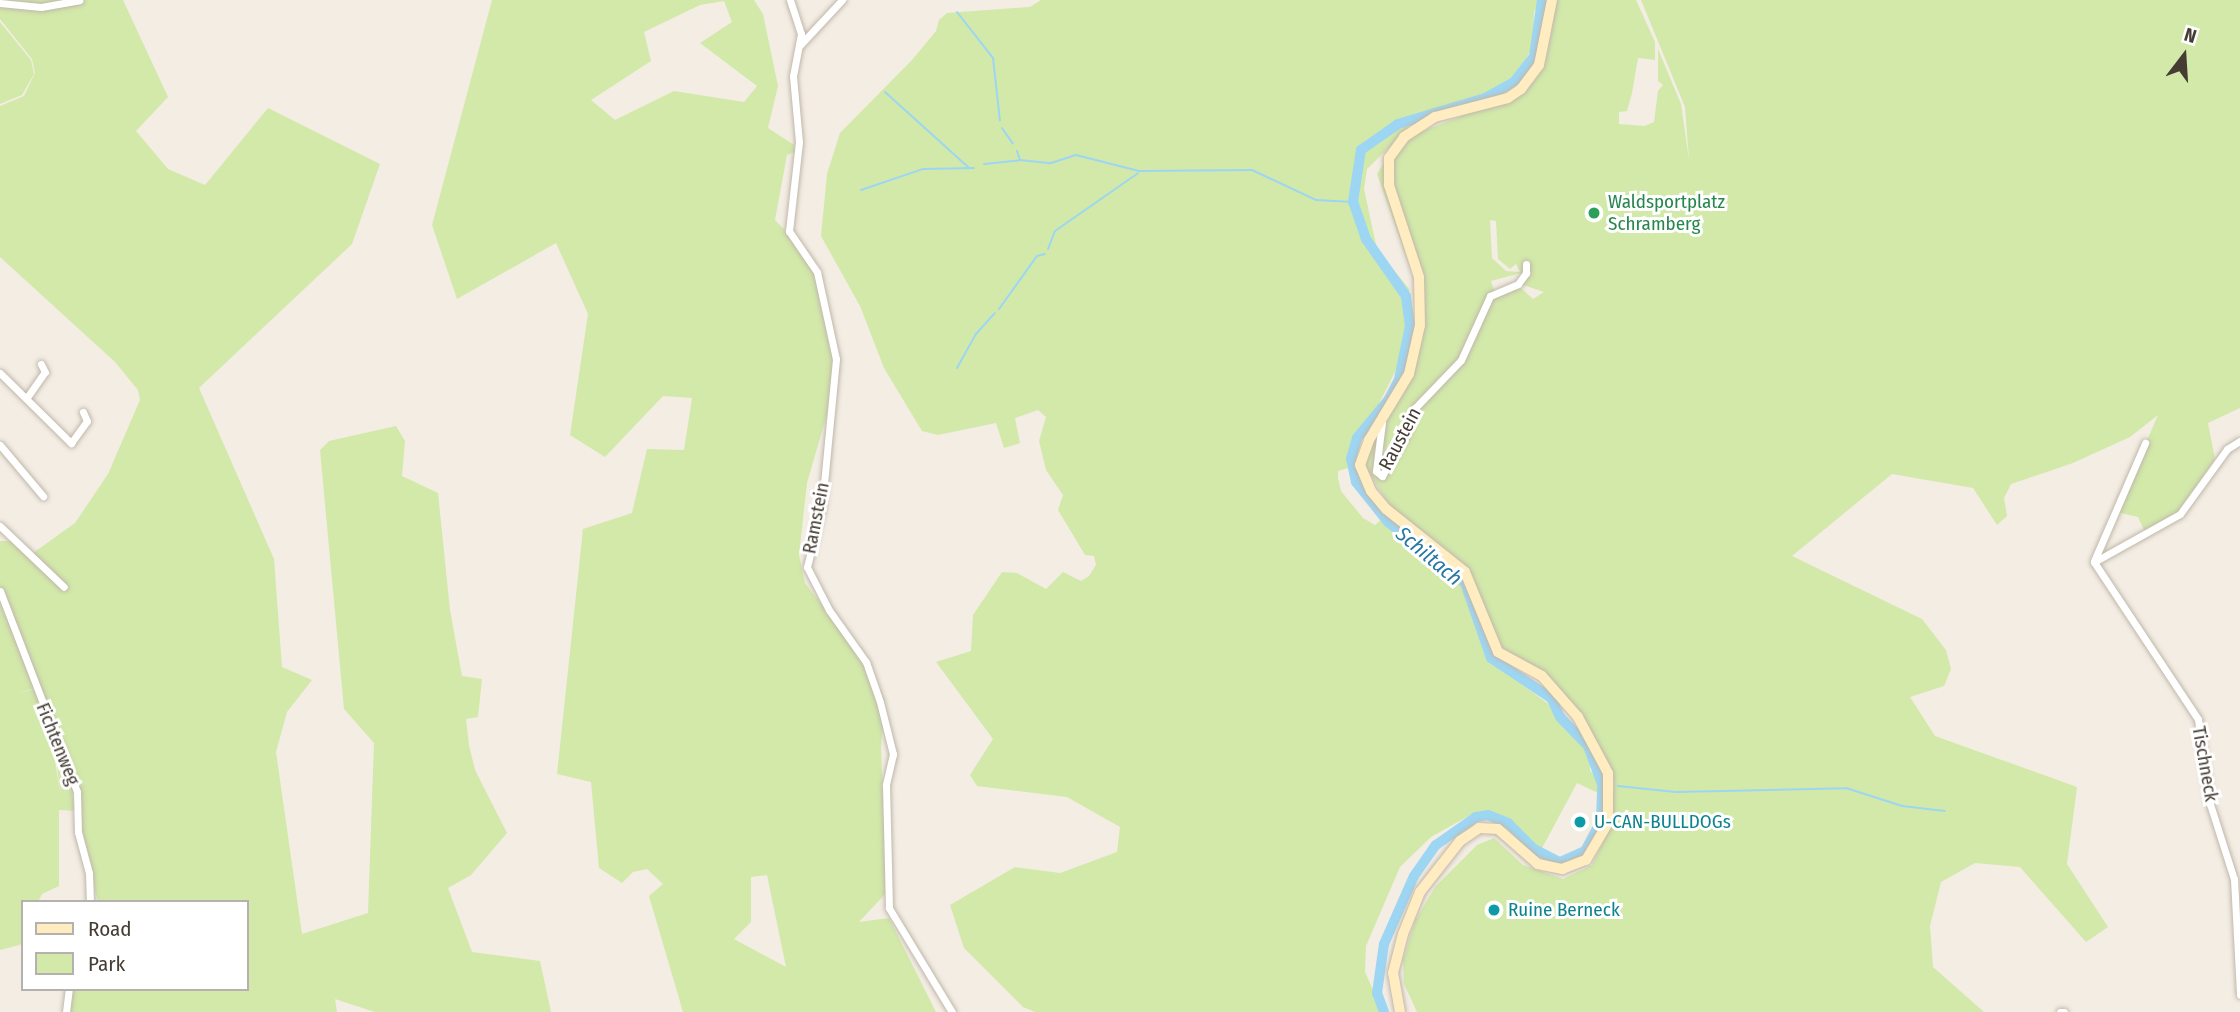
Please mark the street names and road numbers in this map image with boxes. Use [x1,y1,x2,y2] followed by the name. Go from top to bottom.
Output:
[1374,404,1426,474] street label: Raustein
[798,480,834,556] street label: Ramstein
[31,700,85,788] street label: Fichtenweg
[2187,724,2223,804] street label: Tischneck

